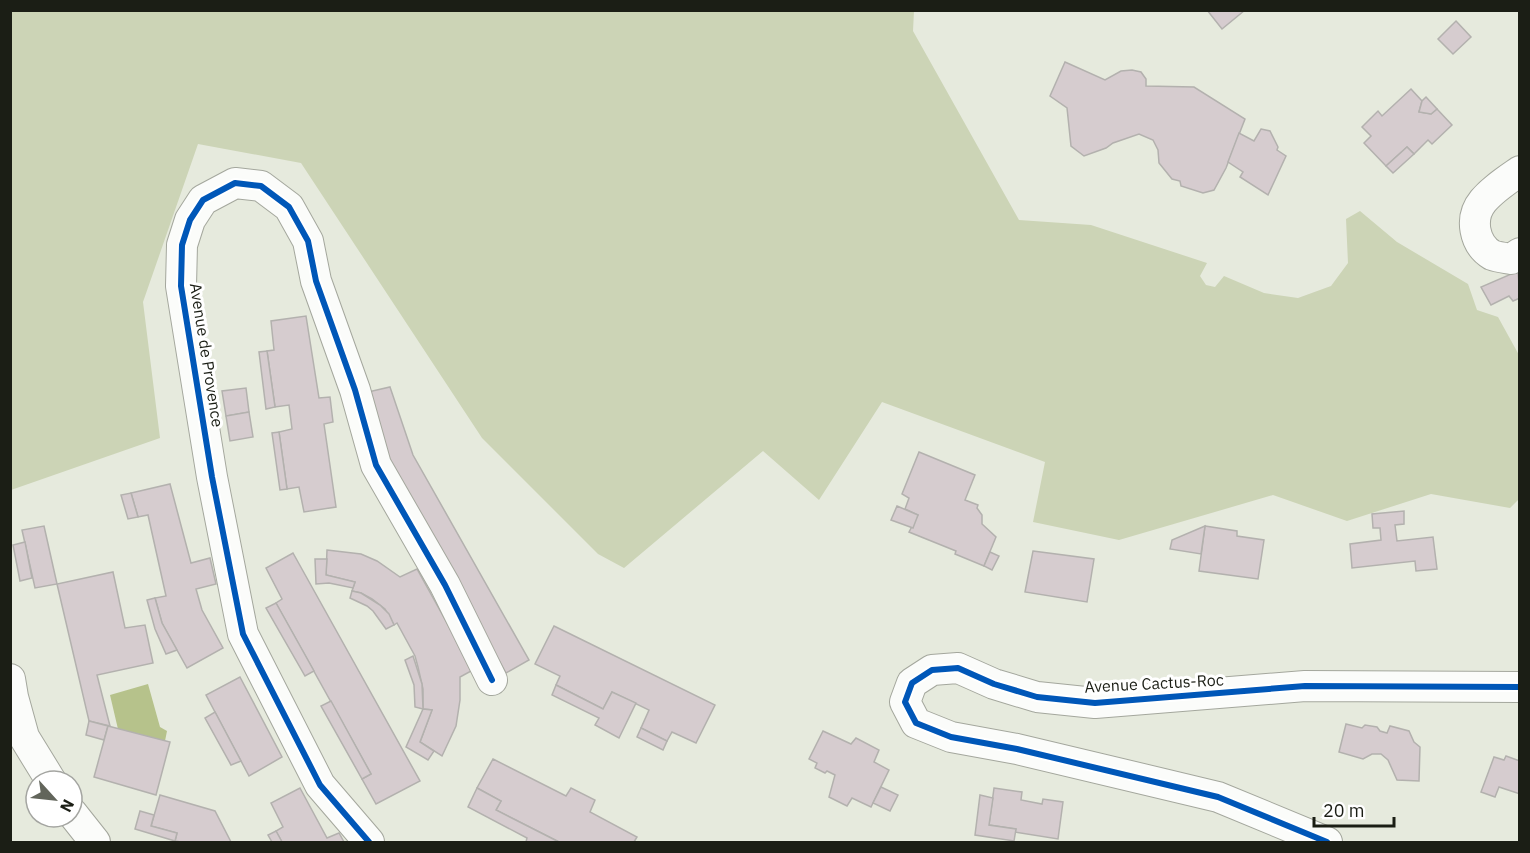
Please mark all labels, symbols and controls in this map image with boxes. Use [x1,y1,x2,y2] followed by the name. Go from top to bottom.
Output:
[186,282,228,429] street label: Avenue de Provence
[1084,669,1224,697] street label: Avenue Cactus-Roc
[24,769,84,829] north arrow
[1314,790,1394,828] scale bar
[56,796,79,816] text: N
[1323,799,1365,822] text: 20 m

